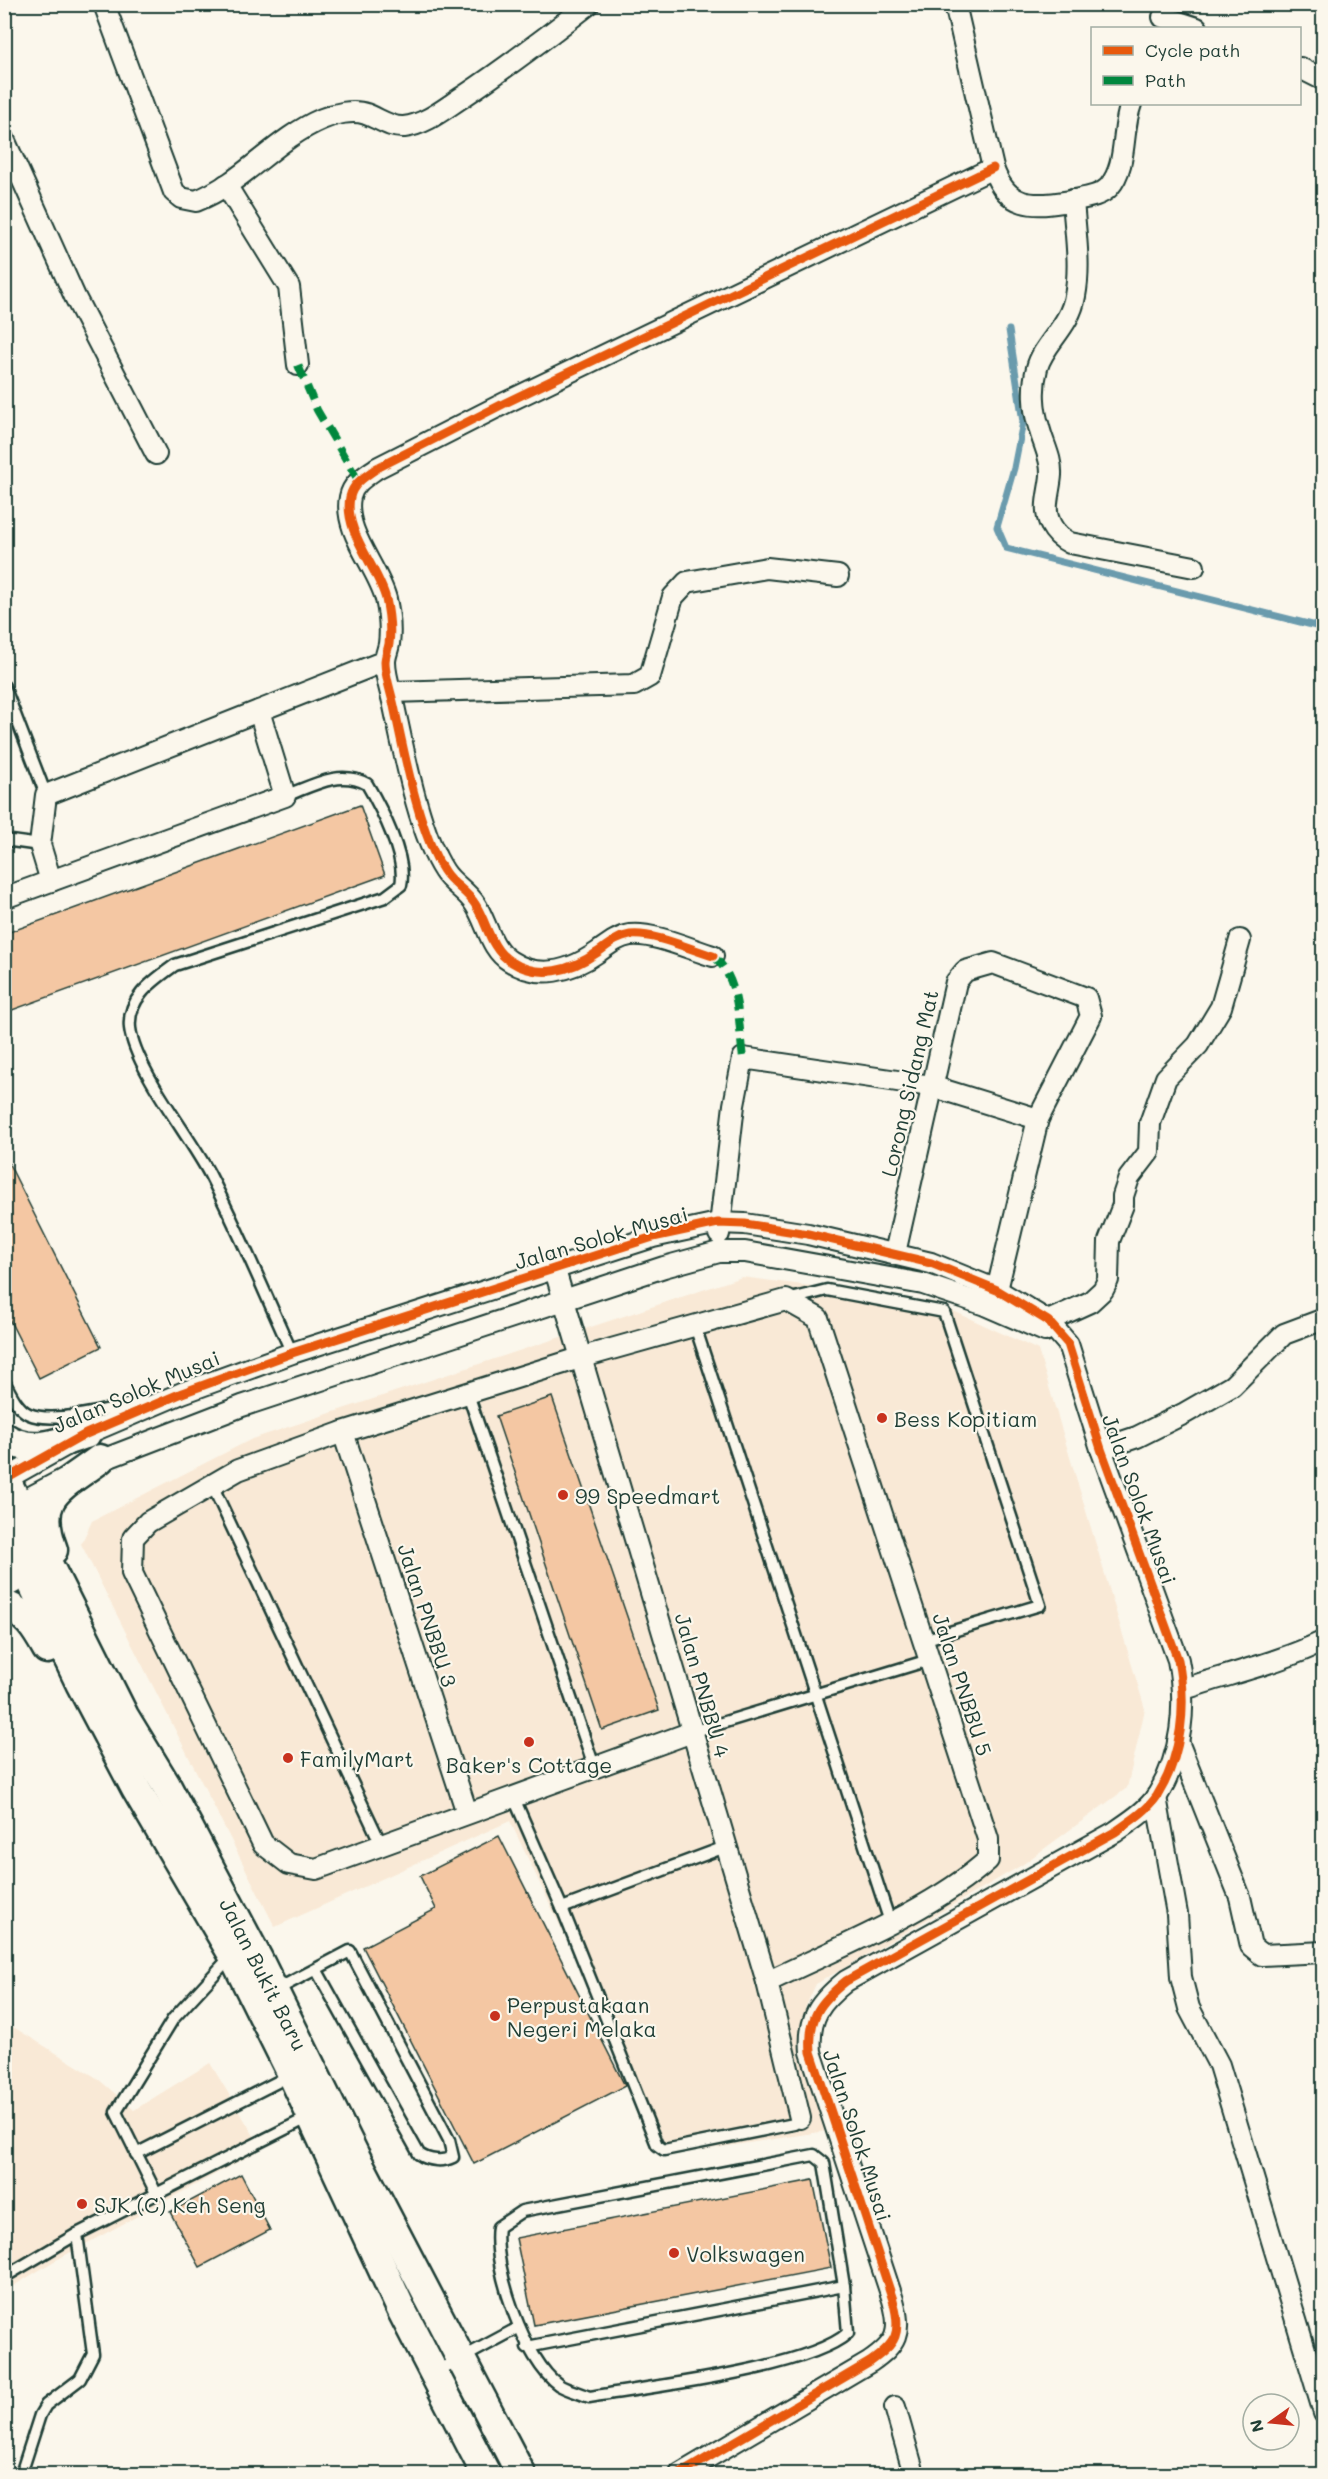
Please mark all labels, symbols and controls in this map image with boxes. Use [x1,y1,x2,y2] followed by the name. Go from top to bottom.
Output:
[1091,27,1301,105] legend
[1145,38,1240,62] text: Cycle path
[1145,68,1185,92] text: Path
[874,987,944,1179] street label: Lorong Sidang Mat
[511,1199,691,1275] street label: Jalan Solok Musai
[48,1344,224,1438] street label: Jalan Solok Musai
[894,1405,1037,1432] place label: Bess Kopitiam
[1097,1410,1183,1588] street label: Jalan Solok Musai
[875,1411,889,1425] marker: Bess Kopitiam
[575,1482,720,1509] place label: 99 Speedmart
[556,1488,570,1502] marker: 99 Speedmart
[392,1540,464,1690] street label: Jalan PNBBU 3
[927,1609,999,1759] street label: Jalan PNBBU 5
[670,1610,737,1761] street label: Jalan PNBBU 4
[522,1735,536,1749] marker: Baker's Cottage
[300,1745,414,1772] place label: FamilyMart
[281,1751,295,1765] marker: FamilyMart
[446,1751,612,1778] place label: Baker's Cottage
[214,1893,314,2055] street label: Jalan Bukit Baru
[507,1991,657,2042] place label: Perpustakaan Negeri Melaka
[488,2009,502,2023] marker: Perpustakaan Negeri Melaka
[817,2046,899,2224] street label: Jalan Solok Musai
[94,2191,266,2218] place label: SJK (C) Keh Seng
[75,2197,89,2211] marker: SJK (C) Keh Seng
[686,2240,805,2267] place label: Volkswagen
[667,2246,681,2260] marker: Volkswagen
[1241,2392,1301,2452] north arrow
[1244,2417,1268,2435] text: N

